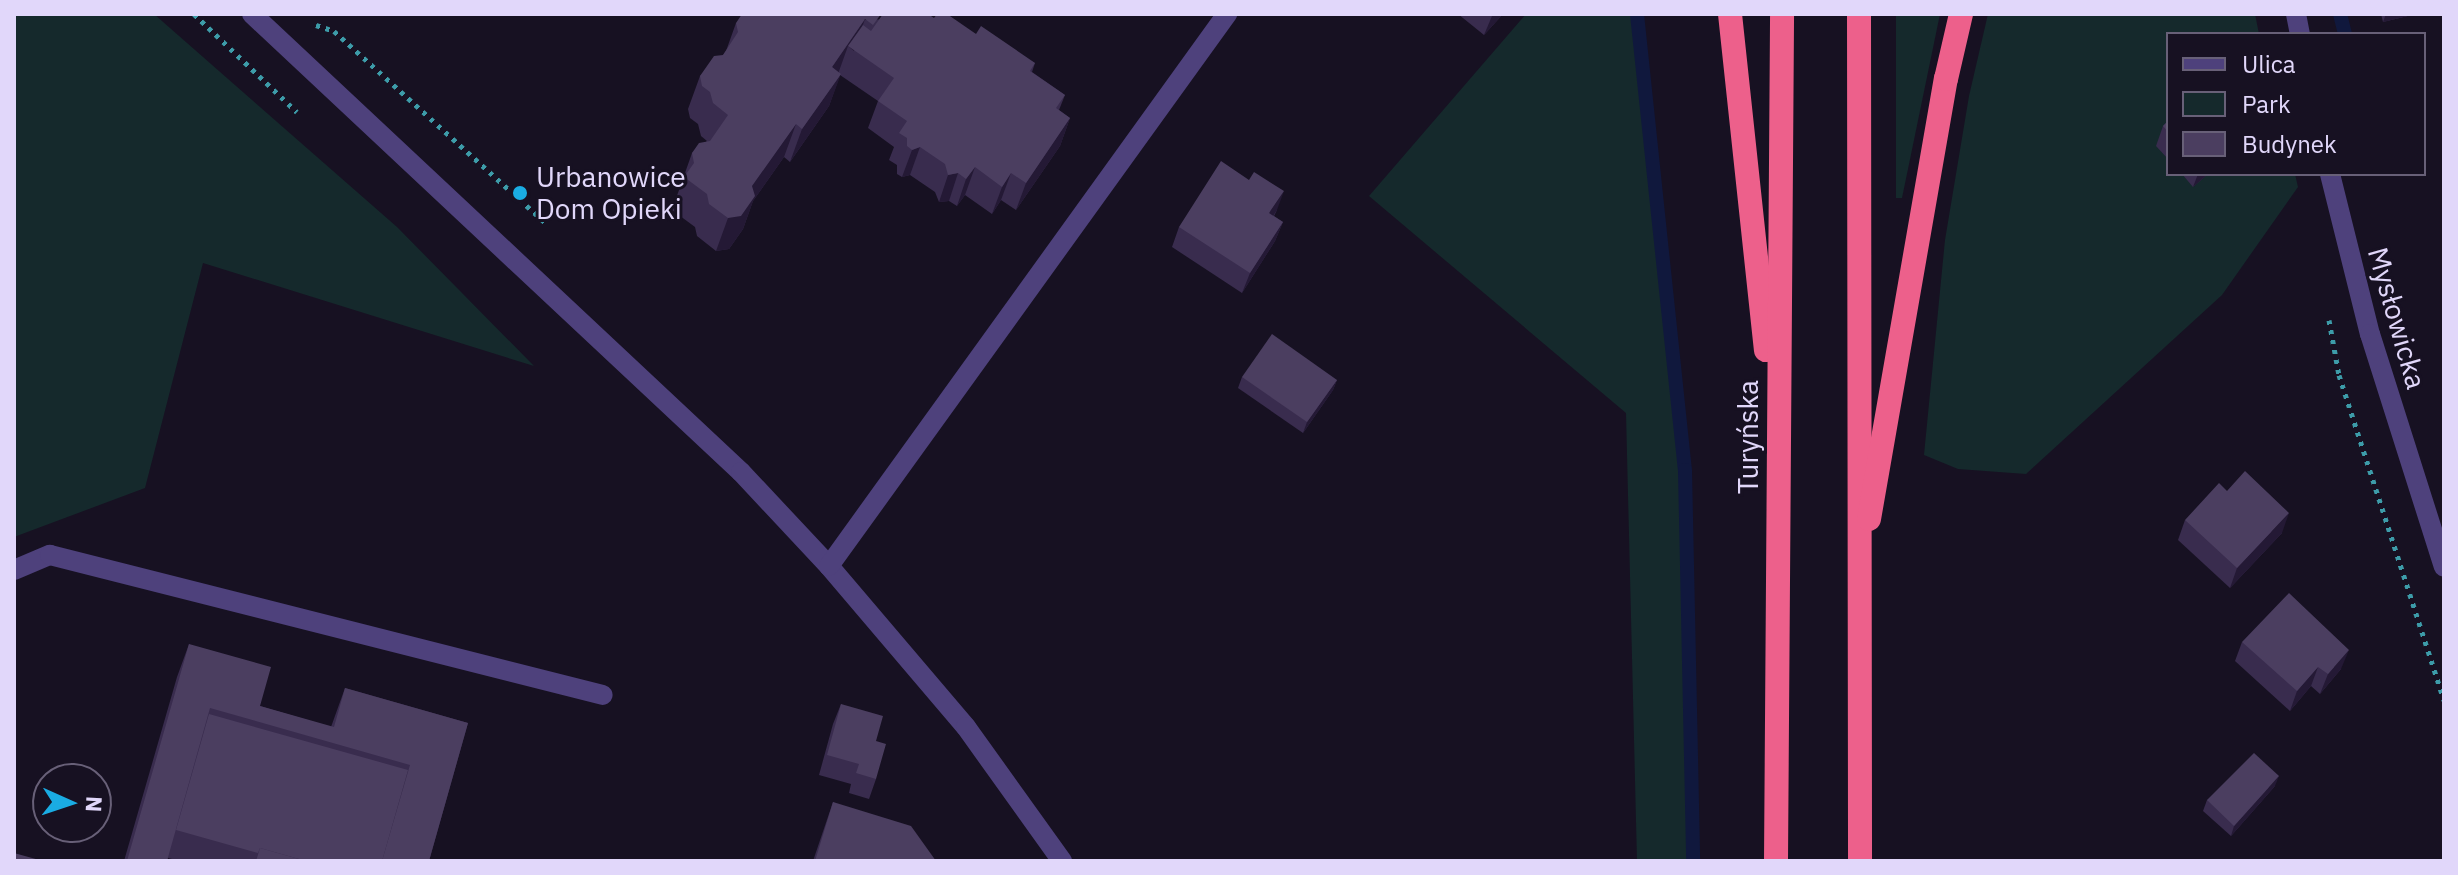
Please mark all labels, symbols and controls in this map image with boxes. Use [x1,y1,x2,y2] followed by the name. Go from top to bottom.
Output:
[2166,32,2426,176] legend
[2242,48,2296,80] text: Ulica
[2242,88,2291,120] text: Park
[2242,128,2337,160] text: Budynek
[536,160,686,226] place label: Urbanowice Dom Opieki
[511,184,529,202] marker: Urbanowice Dom Opieki
[2361,243,2433,393] street label: Mysłowicka
[1731,380,1765,494] street label: Turyńska
[32,763,112,843] north arrow
[80,795,109,813] text: N

